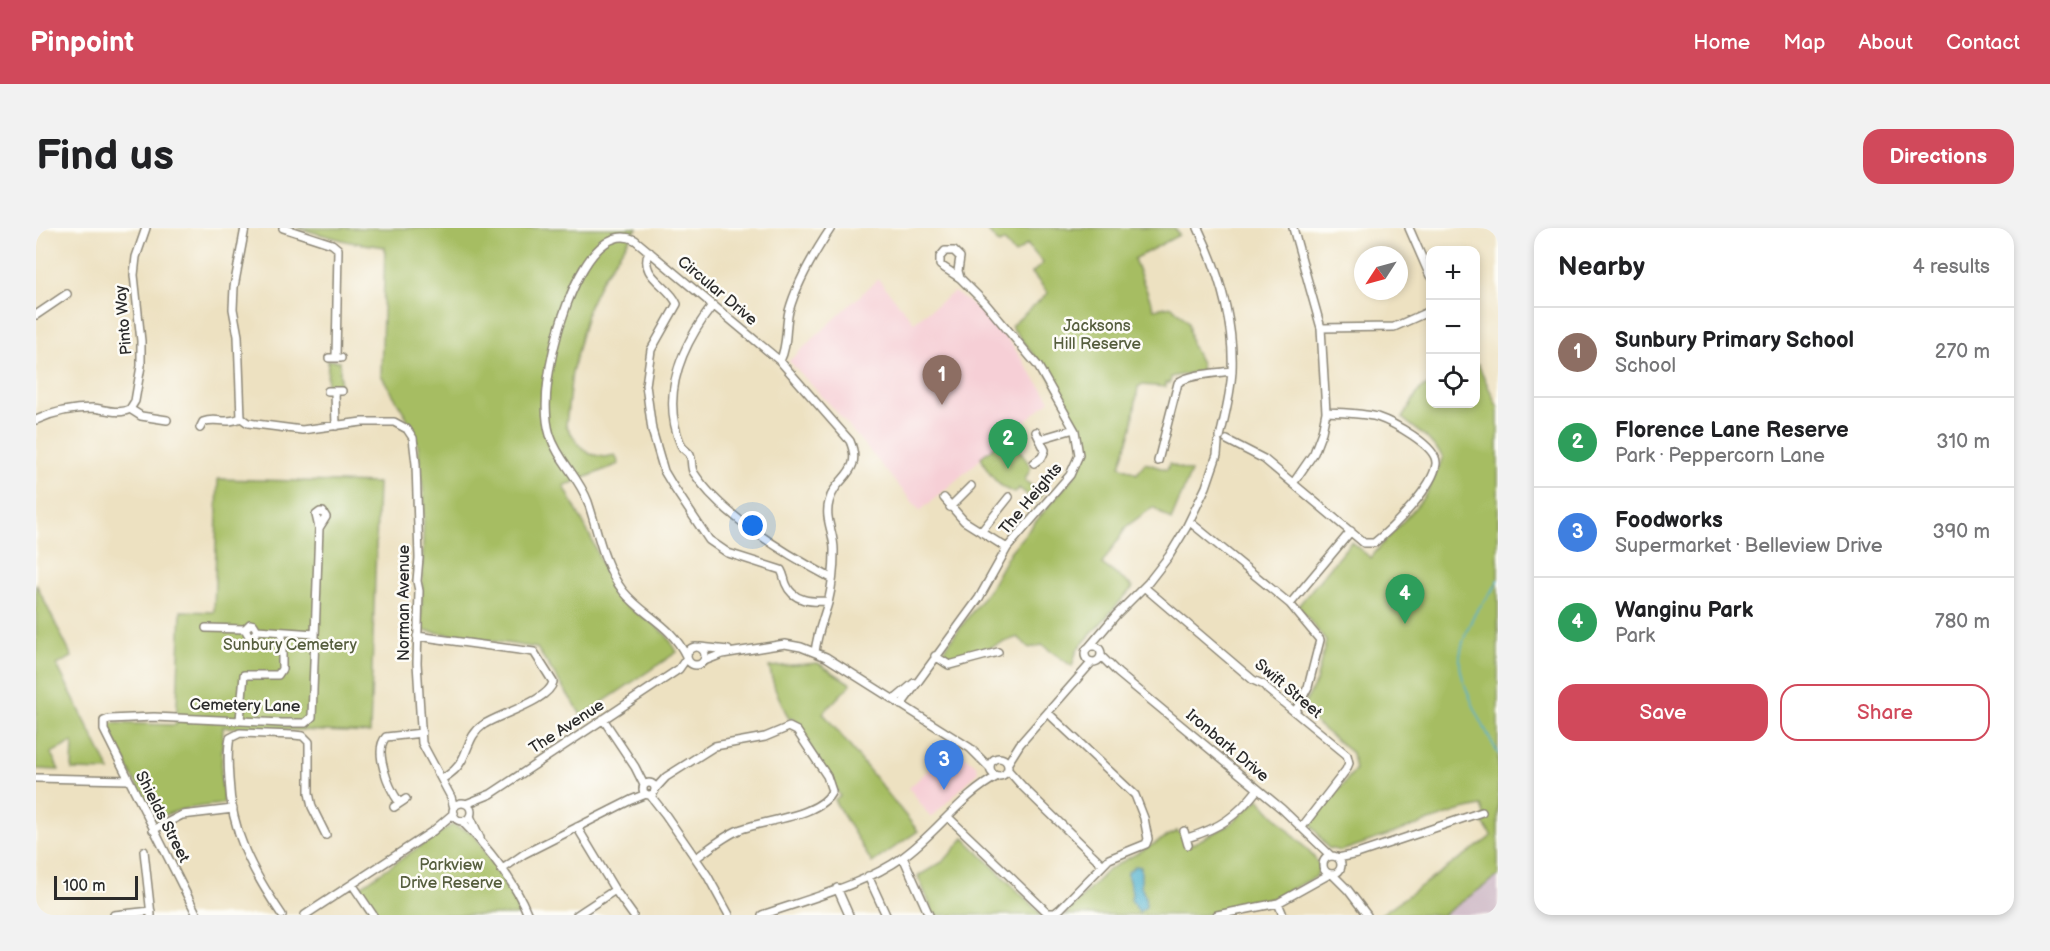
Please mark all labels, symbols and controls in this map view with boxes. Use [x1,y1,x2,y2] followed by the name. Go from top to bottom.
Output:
[30,26,134,59] text: Pinpoint
[1693,30,1750,55] text: Home
[1783,30,1825,55] text: Map
[1858,30,1913,55] text: About
[1946,30,2020,55] text: Contact
[1863,129,2014,184] button: Directions
[36,131,174,182] text: Find us
[1354,246,1408,300] north arrow
[1426,246,1480,408] map controls
[1426,246,1480,300] button: +
[673,252,761,330] street label: Circular Drive
[1558,252,1645,283] text: Nearby
[1912,255,1990,279] text: 4 results
[111,284,137,356] street label: Pinto Way
[1426,300,1480,354] button: −
[1053,317,1141,354] park label: Jacksons Hill Reserve
[1615,327,1854,354] text: Sunbury Primary School
[1573,340,1582,364] text: 1
[1935,340,1990,364] text: 270 m
[1426,354,1480,408] button: locate
[1615,354,1676,378] text: School
[922,356,962,405] pin: 1
[1615,417,1849,444] text: Florence Lane Reserve
[988,420,1028,469] pin: 2
[1572,430,1583,454] text: 2
[1936,430,1990,454] text: 310 m
[1615,444,1825,468] text: Park · Peppercorn Lane
[996,459,1066,539] street label: The Heights
[1615,507,1723,534] text: Foodworks
[738,511,767,540] your location
[1572,520,1583,544] text: 3
[1932,520,1990,544] text: 390 m
[1615,534,1883,558] text: Supermarket · Belleview Drive
[395,544,414,661] street label: Norman Avenue
[1386,574,1424,624] pin: 4
[1615,597,1753,624] text: Wanginu Park
[1572,610,1583,634] text: 4
[1935,610,1990,634] text: 780 m
[1615,624,1655,648] text: Park
[223,636,358,655] park label: Sunbury Cemetery
[1251,655,1326,723] street label: Swift Street
[1558,684,1768,741] button: Save
[1780,684,1990,741] button: Share
[526,695,608,758] street label: The Avenue
[189,696,301,716] street label: Cemetery Lane
[1182,706,1273,786] street label: Ironbark Drive
[924,740,964,790] pin: 3
[131,768,193,866] street label: Shields Street
[400,856,503,893] park label: Parkview Drive Reserve
[54,873,138,900] scale bar
[63,877,106,896] text: 100 m

